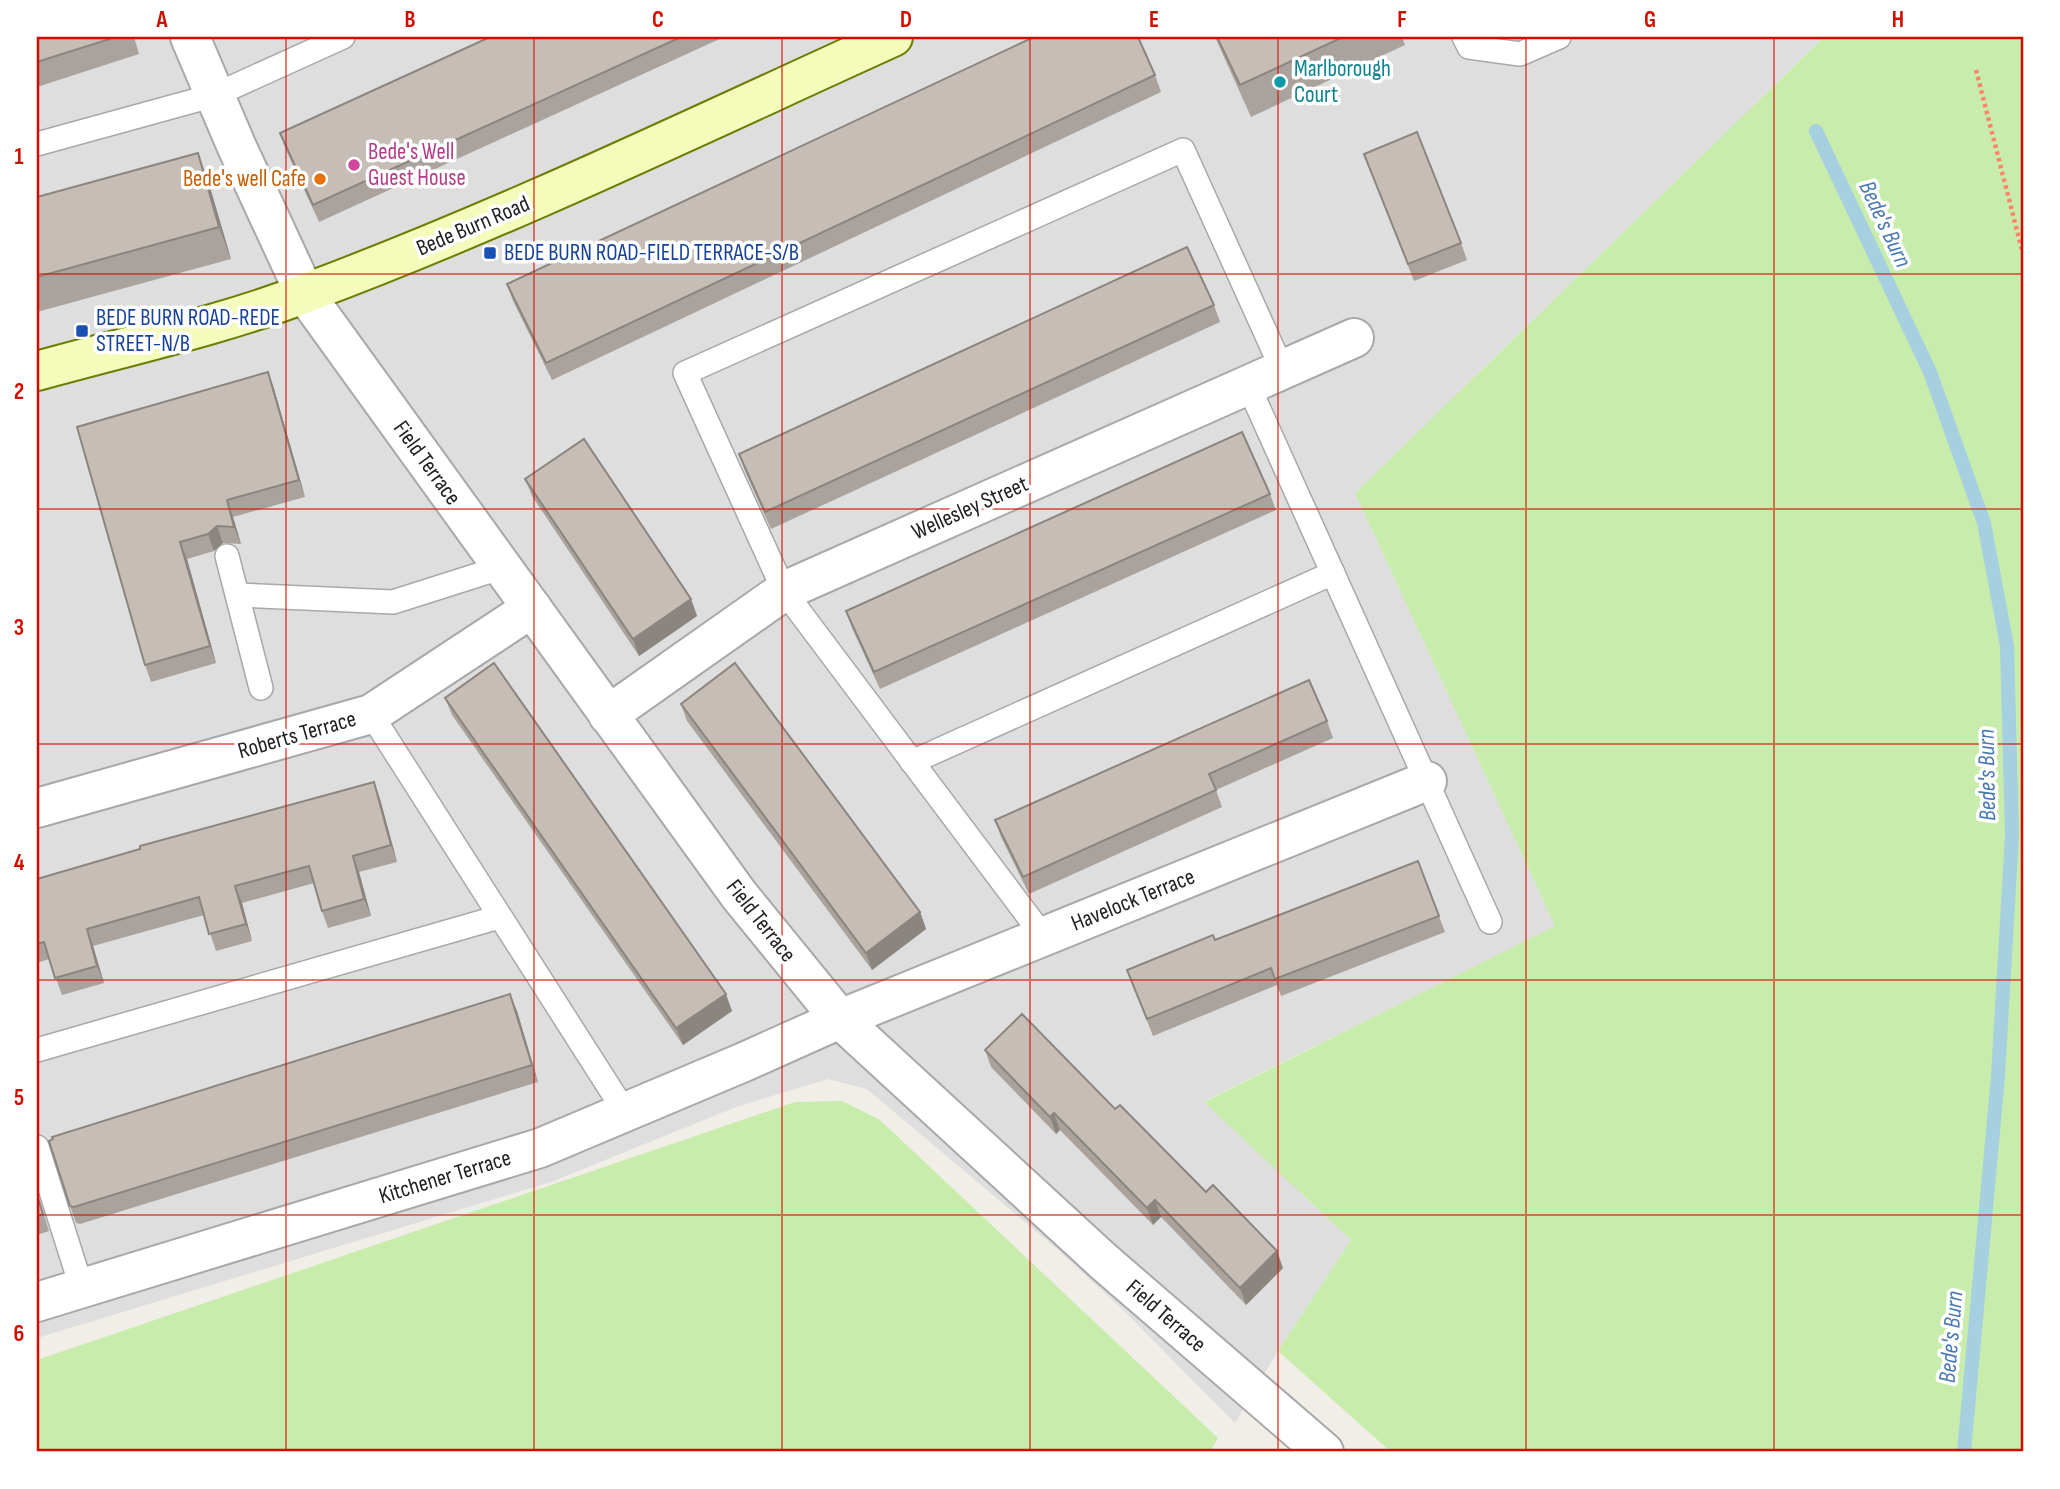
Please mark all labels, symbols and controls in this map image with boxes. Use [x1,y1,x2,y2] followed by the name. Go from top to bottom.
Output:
[156,6,169,34] text: A
[405,6,416,34] text: B
[652,6,664,34] text: C
[900,6,912,34] text: D
[1149,6,1159,34] text: E
[1397,6,1407,34] text: F
[1644,6,1656,34] text: G
[1892,6,1904,34] text: H
[1294,55,1391,109] place label: Marlborough Court
[1272,74,1288,90] marker: Marlborough Court
[368,138,466,192] place label: Bede's Well Guest House
[14,143,24,171] text: 1
[346,157,362,173] marker: Bede's Well Guest House
[183,165,306,193] place label: Bede's well Cafe
[312,171,328,187] marker: Bede's well Cafe
[1852,176,1918,272] water label: Bede's Burn
[412,190,534,262] street label: Bede Burn Road
[504,239,799,267] place label: BEDE BURN ROAD-FIELD TERRACE-S/B
[482,245,498,261] marker: BEDE BURN ROAD-FIELD TERRACE-S/B
[96,304,280,358] place label: BEDE BURN ROAD-REDE STREET-N/B
[74,323,90,339] marker: BEDE BURN ROAD-REDE STREET-N/B
[14,378,24,406] text: 2
[387,415,467,511] street label: Field Terrace
[908,470,1032,546] street label: Wellesley Street
[14,614,24,642] text: 3
[235,705,359,765] street label: Roberts Terrace
[1972,729,2002,821] water label: Bede's Burn
[14,849,25,877] text: 4
[1067,862,1199,938] street label: Havelock Terrace
[720,874,802,968] street label: Field Terrace
[14,1084,24,1112] text: 5
[376,1144,514,1210] street label: Kitchener Terrace
[1120,1274,1212,1358] street label: Field Terrace
[1933,1290,1969,1384] water label: Bede's Burn
[14,1320,24,1348] text: 6

